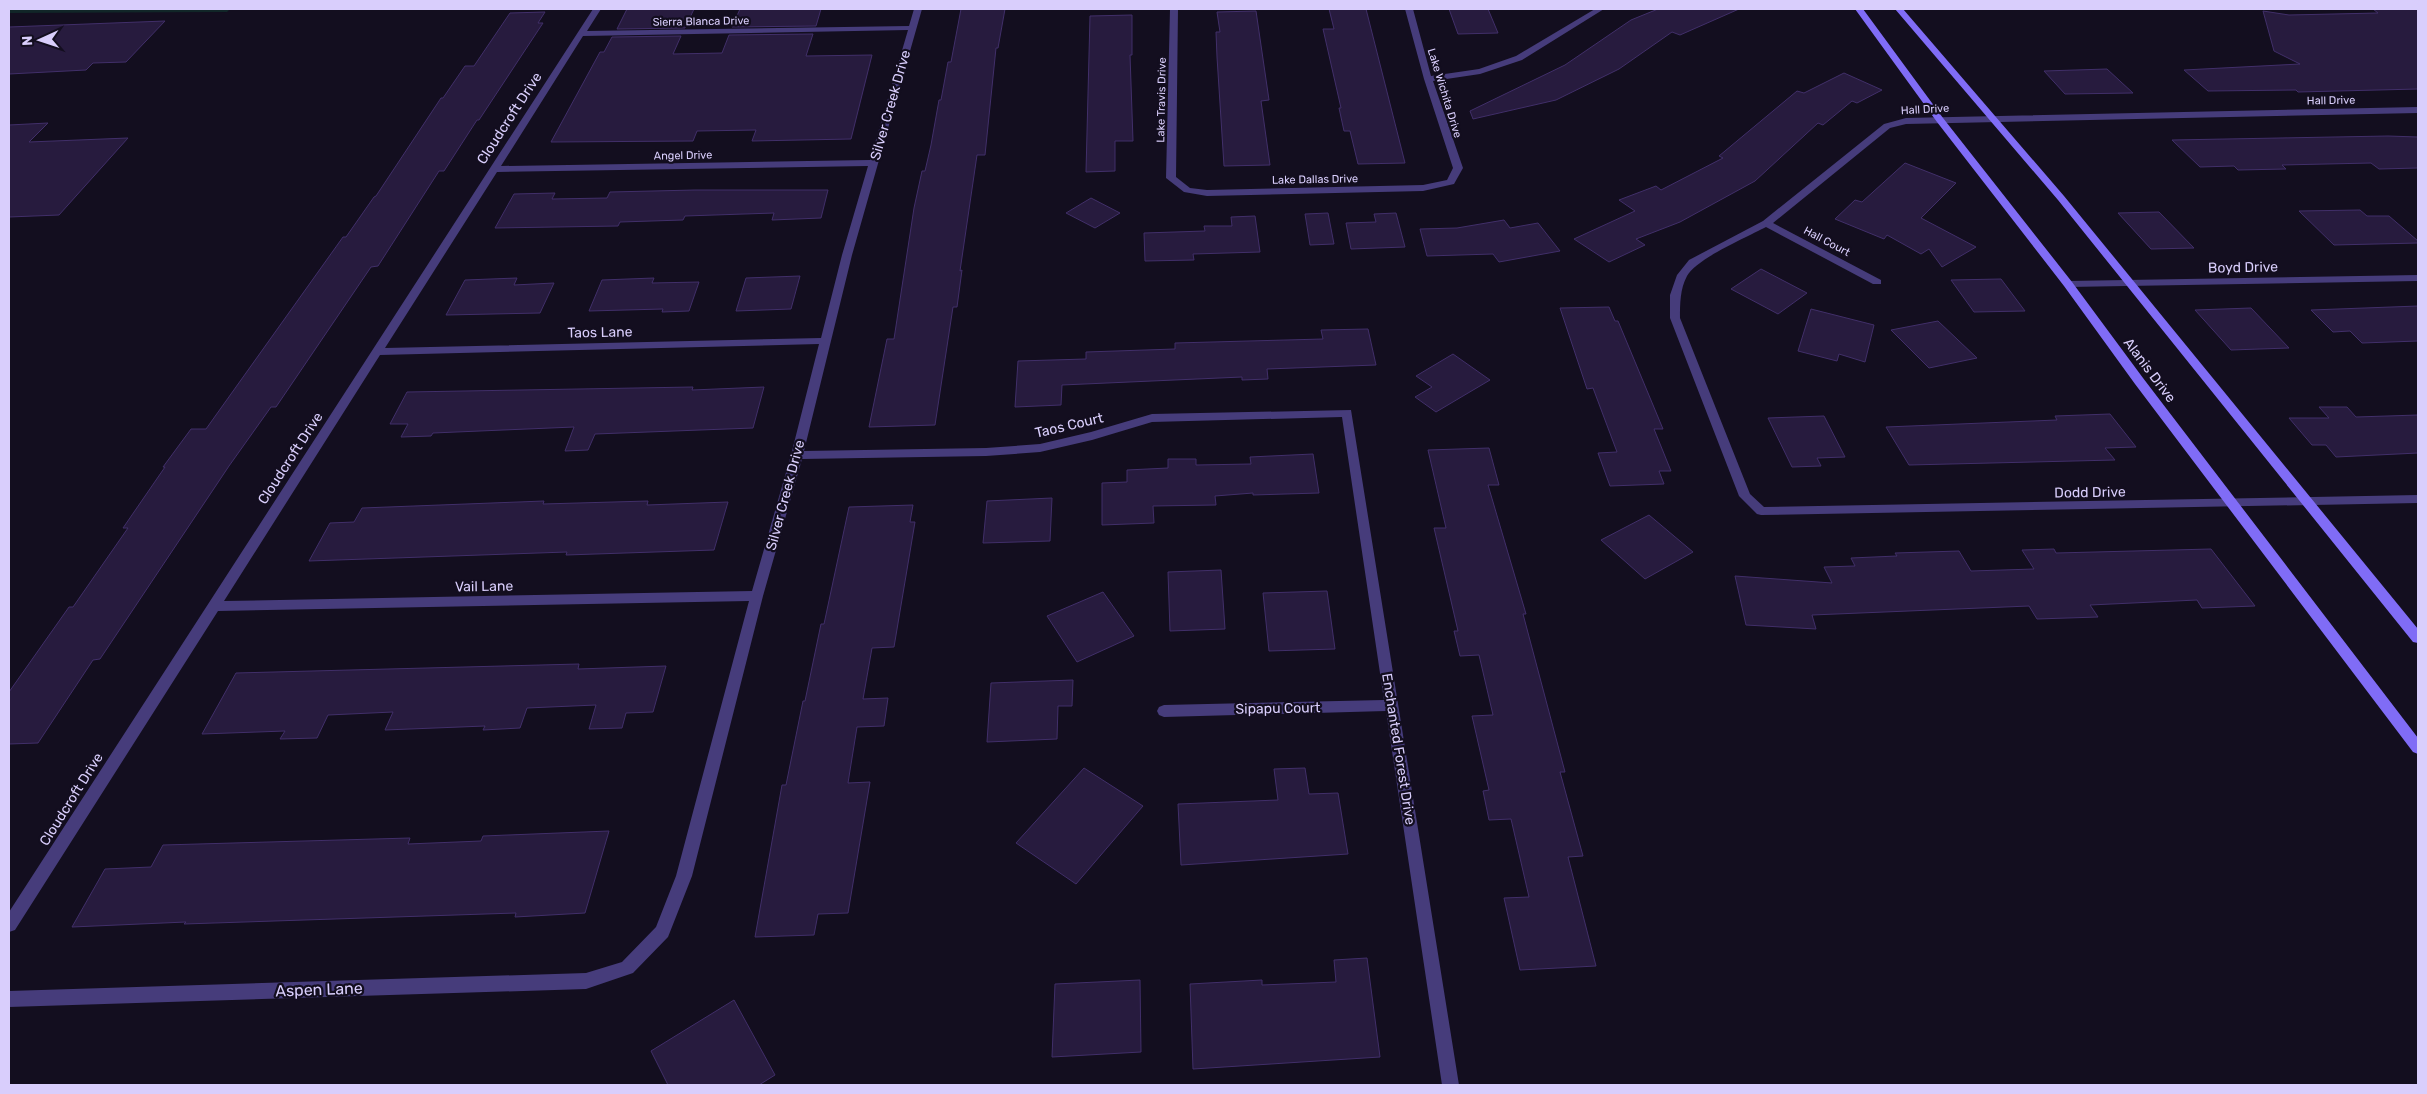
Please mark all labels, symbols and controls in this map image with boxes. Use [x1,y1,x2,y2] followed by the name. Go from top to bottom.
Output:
[653,14,750,29] street label: Sierra Blanca Drive
[15,15,65,65] north arrow
[19,35,36,46] text: N
[1425,47,1464,139] street label: Lake Wichita Drive
[867,48,914,162] street label: Silver Creek Drive
[1154,57,1169,143] street label: Lake Travis Drive
[473,69,546,168] street label: Cloudcroft Drive
[2307,94,2355,107] street label: Hall Drive
[1901,102,1950,117] street label: Hall Drive
[654,148,712,163] street label: Angel Drive
[1272,172,1358,187] street label: Lake Dallas Drive
[1801,224,1853,259] street label: Hall Court
[2208,258,2278,277] street label: Boyd Drive
[567,323,633,342] street label: Taos Lane
[2120,335,2180,406] street label: Alanis Drive
[254,409,327,508] street label: Cloudcroft Drive
[1033,409,1106,442] street label: Taos Court
[763,438,808,552] street label: Silver Creek Drive
[2054,483,2126,502] street label: Dodd Drive
[455,577,513,596] street label: Vail Lane
[1378,672,1419,826] street label: Enchanted Forest Drive
[1235,699,1321,718] street label: Sipapu Court
[36,750,107,849] street label: Cloudcroft Drive
[275,978,363,1001] street label: Aspen Lane

